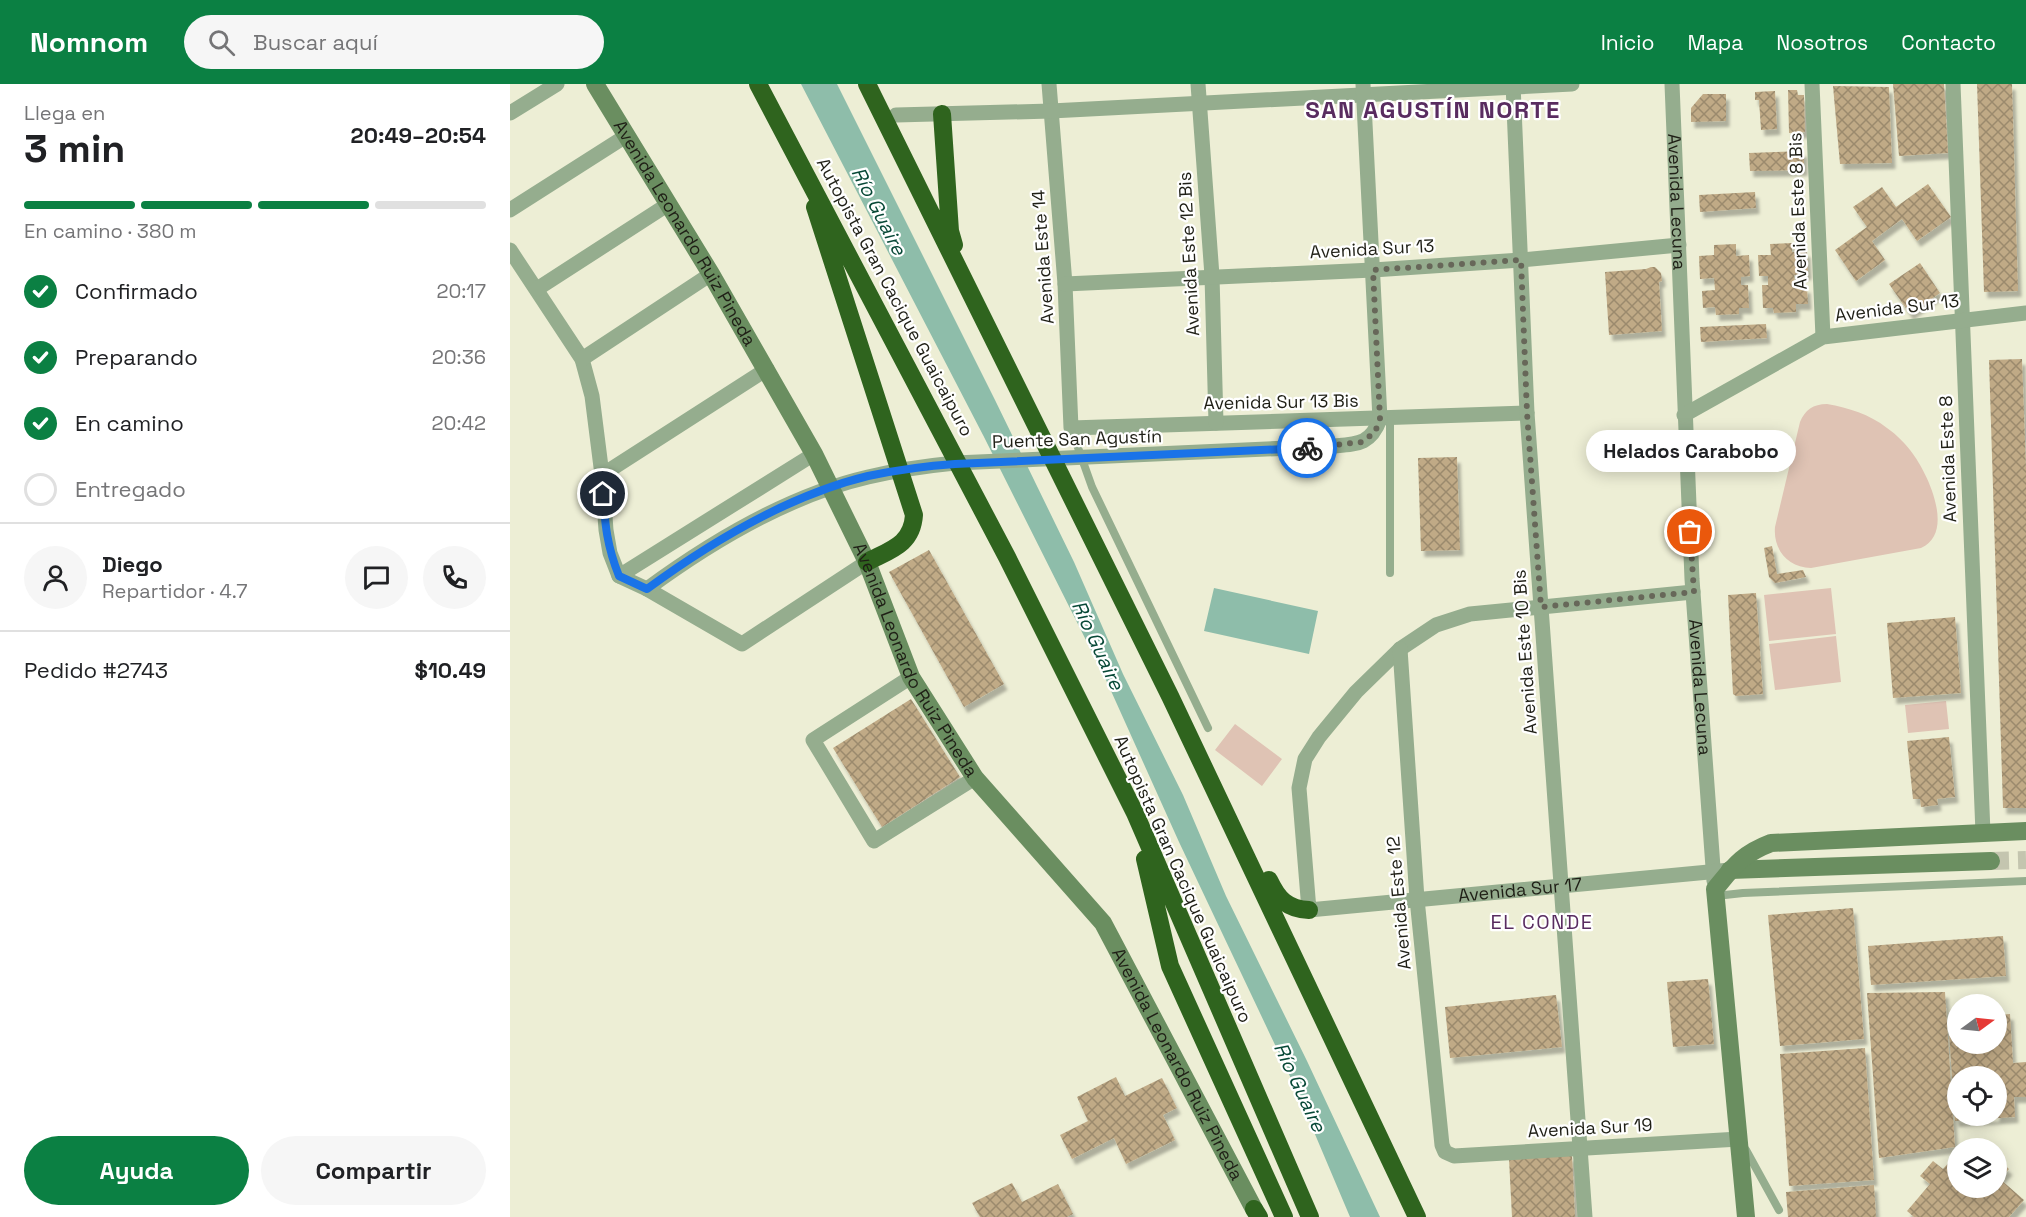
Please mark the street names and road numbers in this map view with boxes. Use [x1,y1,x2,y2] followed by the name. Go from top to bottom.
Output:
[609,115,762,350] street label: Avenida Leonardo Ruiz Pineda
[1783,132,1812,290] street label: Avenida Este 8 Bis
[1663,133,1692,271] street label: Avenida Lecuna
[812,153,979,440] street label: Autopista Gran Cacique Guaicaipuro
[1173,171,1204,337] street label: Avenida Este 12 Bis
[1026,189,1059,325] street label: Avenida Este 14
[1309,234,1435,263] street label: Avenida Sur 13
[1834,288,1960,327] street label: Avenida Sur 13
[1203,389,1359,414] street label: Avenida Sur 13 Bis
[1934,395,1961,523] street label: Avenida Este 8
[992,424,1162,453] street label: Puente San Agustín
[848,539,983,781] street label: Avenida Leonardo Ruiz Pineda
[1507,569,1542,735] street label: Avenida Este 10 Bis
[1684,618,1717,756] street label: Avenida Lecuna
[1109,731,1257,1026] street label: Autopista Gran Cacique Guaicaipuro
[1381,835,1416,971] street label: Avenida Este 12
[1457,872,1583,907] street label: Avenida Sur 17
[1107,944,1249,1184] street label: Avenida Leonardo Ruiz Pineda
[1527,1113,1653,1142] street label: Avenida Sur 19

